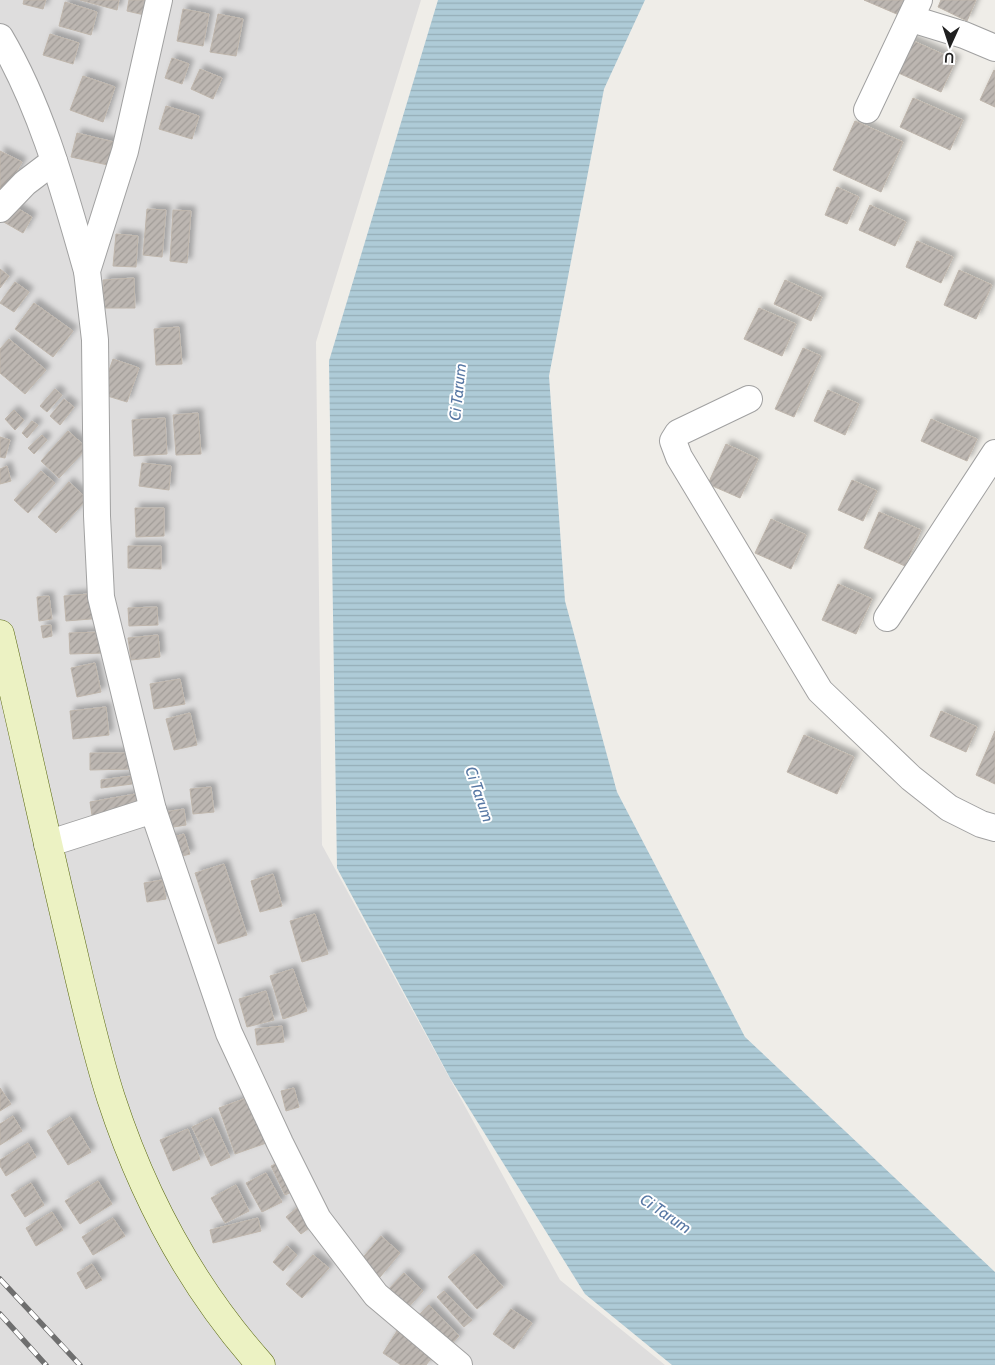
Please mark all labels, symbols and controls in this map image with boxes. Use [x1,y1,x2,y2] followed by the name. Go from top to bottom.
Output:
[925,20,975,70] north arrow
[944,49,955,67] text: U
[445,362,470,422] water label: Ci Tarum
[461,764,498,825] water label: Ci Tarum
[637,1189,695,1237] water label: Ci Tarum

